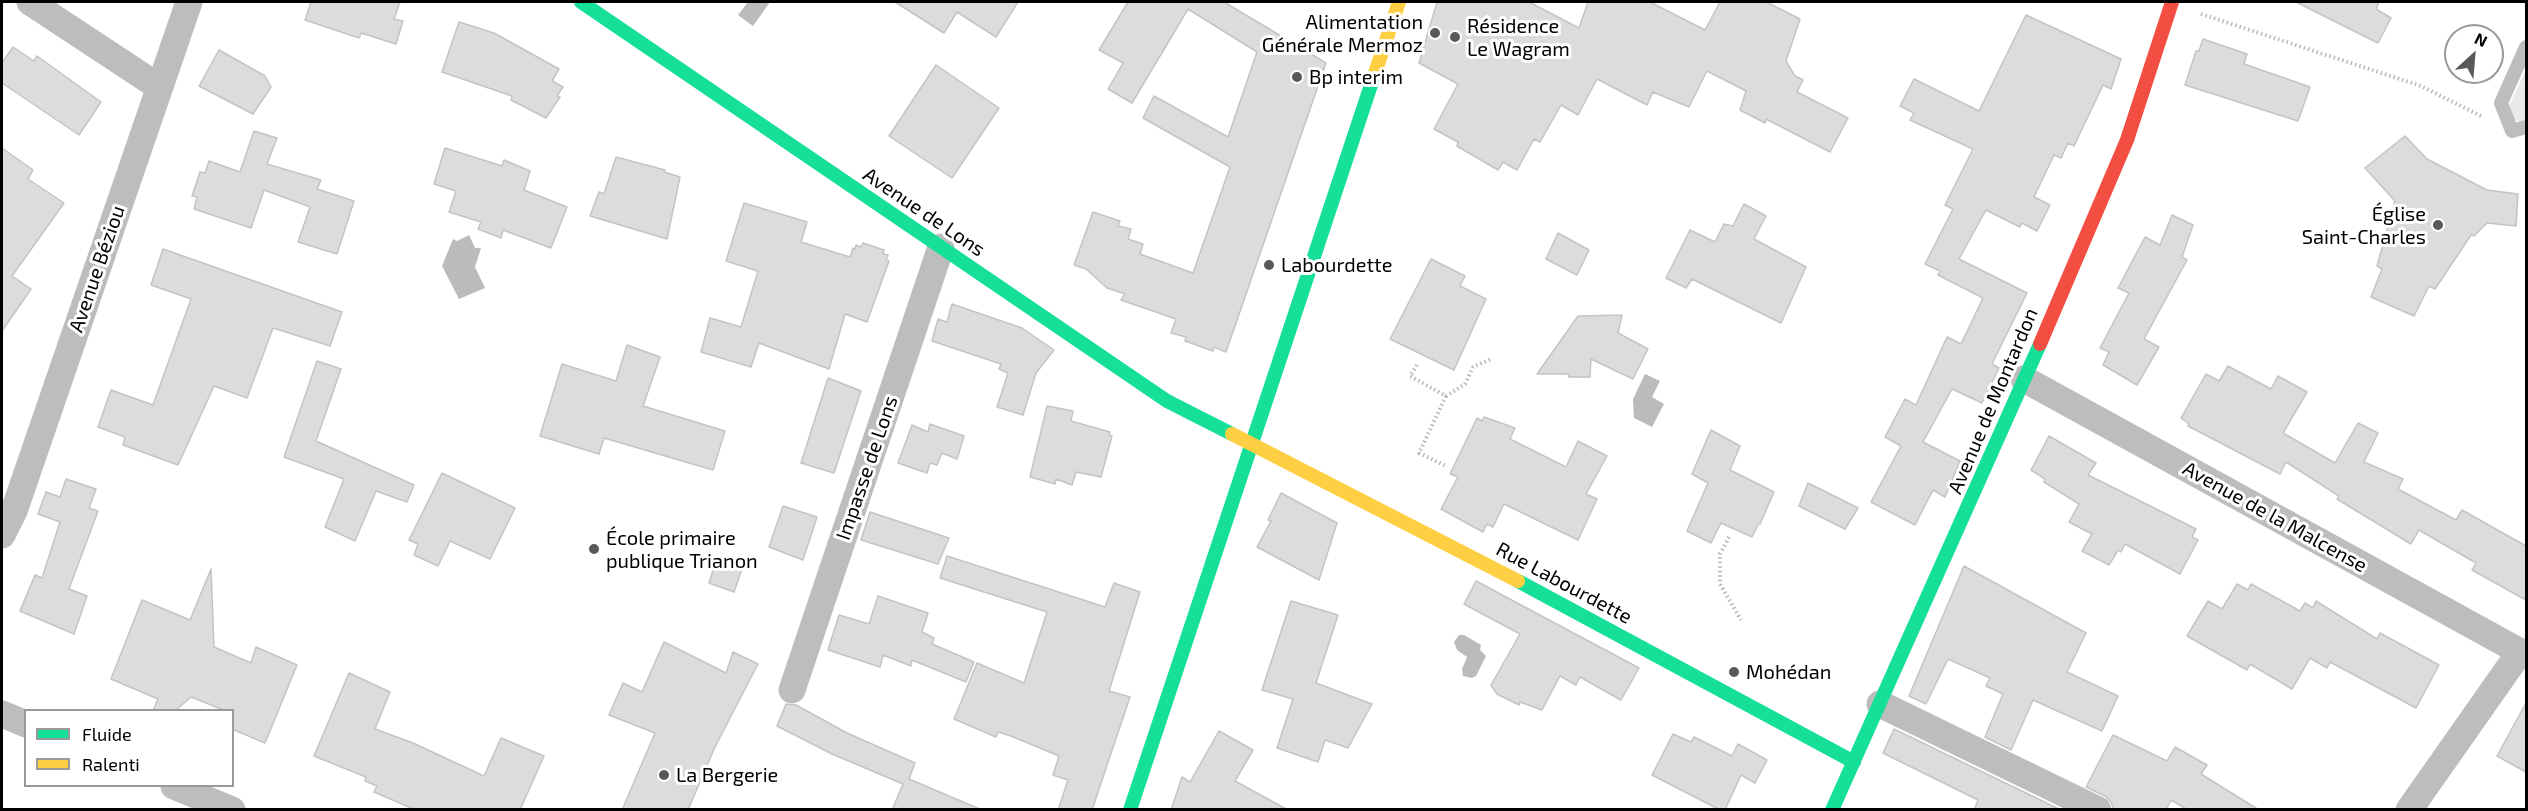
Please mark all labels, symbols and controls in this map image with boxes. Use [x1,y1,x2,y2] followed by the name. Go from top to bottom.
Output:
[1262,10,1423,57] place label: Alimentation Générale Mermoz
[1467,14,1570,61] place label: Résidence Le Wagram
[2444,24,2504,84] north arrow
[1428,26,1442,40] marker: Alimentation Générale Mermoz
[2472,28,2491,50] text: N
[1448,30,1462,44] marker: Résidence Le Wagram
[1309,65,1403,89] place label: Bp interim
[1290,70,1304,84] marker: Bp interim
[859,162,989,262] street label: Avenue de Lons
[64,202,130,336] street label: Avenue Béziou
[2302,202,2426,249] place label: Église Saint-Charles
[2431,218,2445,232] marker: Église Saint-Charles
[1281,253,1392,277] place label: Labourdette
[1262,258,1276,272] marker: Labourdette
[1943,304,2043,498] street label: Avenue de Montardon
[831,393,903,543] street label: Impasse de Lons
[2179,456,2371,578] street label: Avenue de la Malcense
[606,526,758,573] place label: École primaire publique Trianon
[1492,537,1636,629] street label: Rue Labourdette
[587,542,601,556] marker: École primaire publique Trianon
[1746,660,1831,684] place label: Mohédan
[1727,665,1741,679] marker: Mohédan
[24,709,234,787] legend
[82,723,132,745] text: Fluide
[82,753,140,775] text: Ralenti
[676,763,778,787] place label: La Bergerie
[657,768,671,782] marker: La Bergerie

